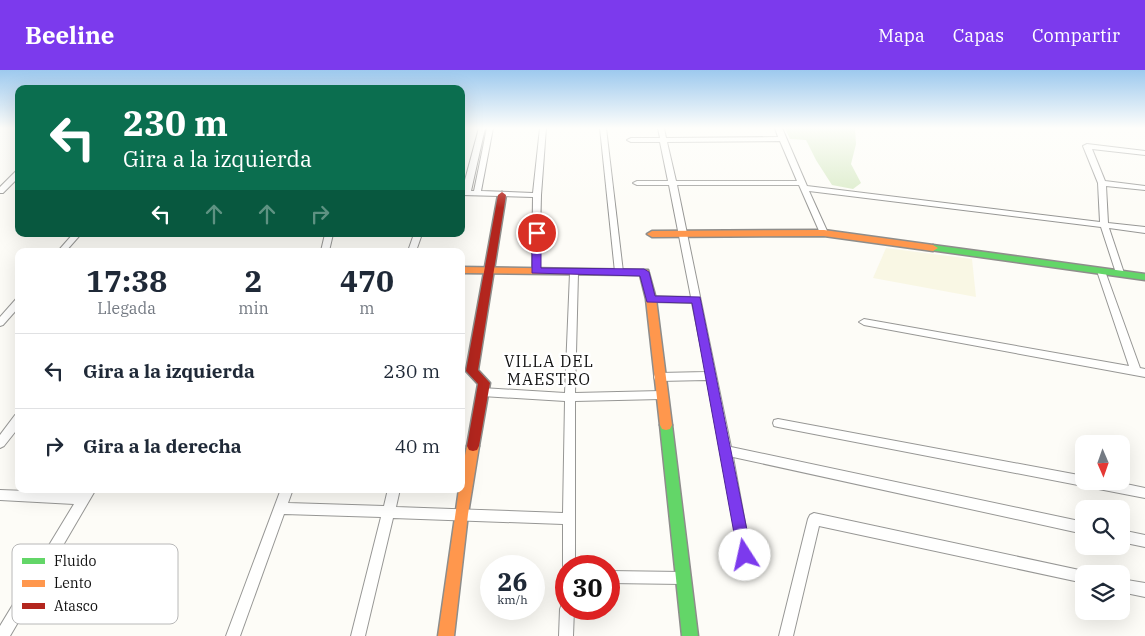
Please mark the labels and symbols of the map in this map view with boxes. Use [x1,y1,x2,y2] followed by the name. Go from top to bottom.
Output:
[516,212,558,254] pin
[504,351,594,389] district label: VILLA DEL MAESTRO
[1075,435,1130,490] north arrow
[718,528,770,580] position arrow
[12,544,178,624] legend
[54,552,97,570] text: Fluido
[555,555,620,620] speed limit sign: 30
[54,574,92,592] text: Lento
[54,597,98,615] text: Atasco

